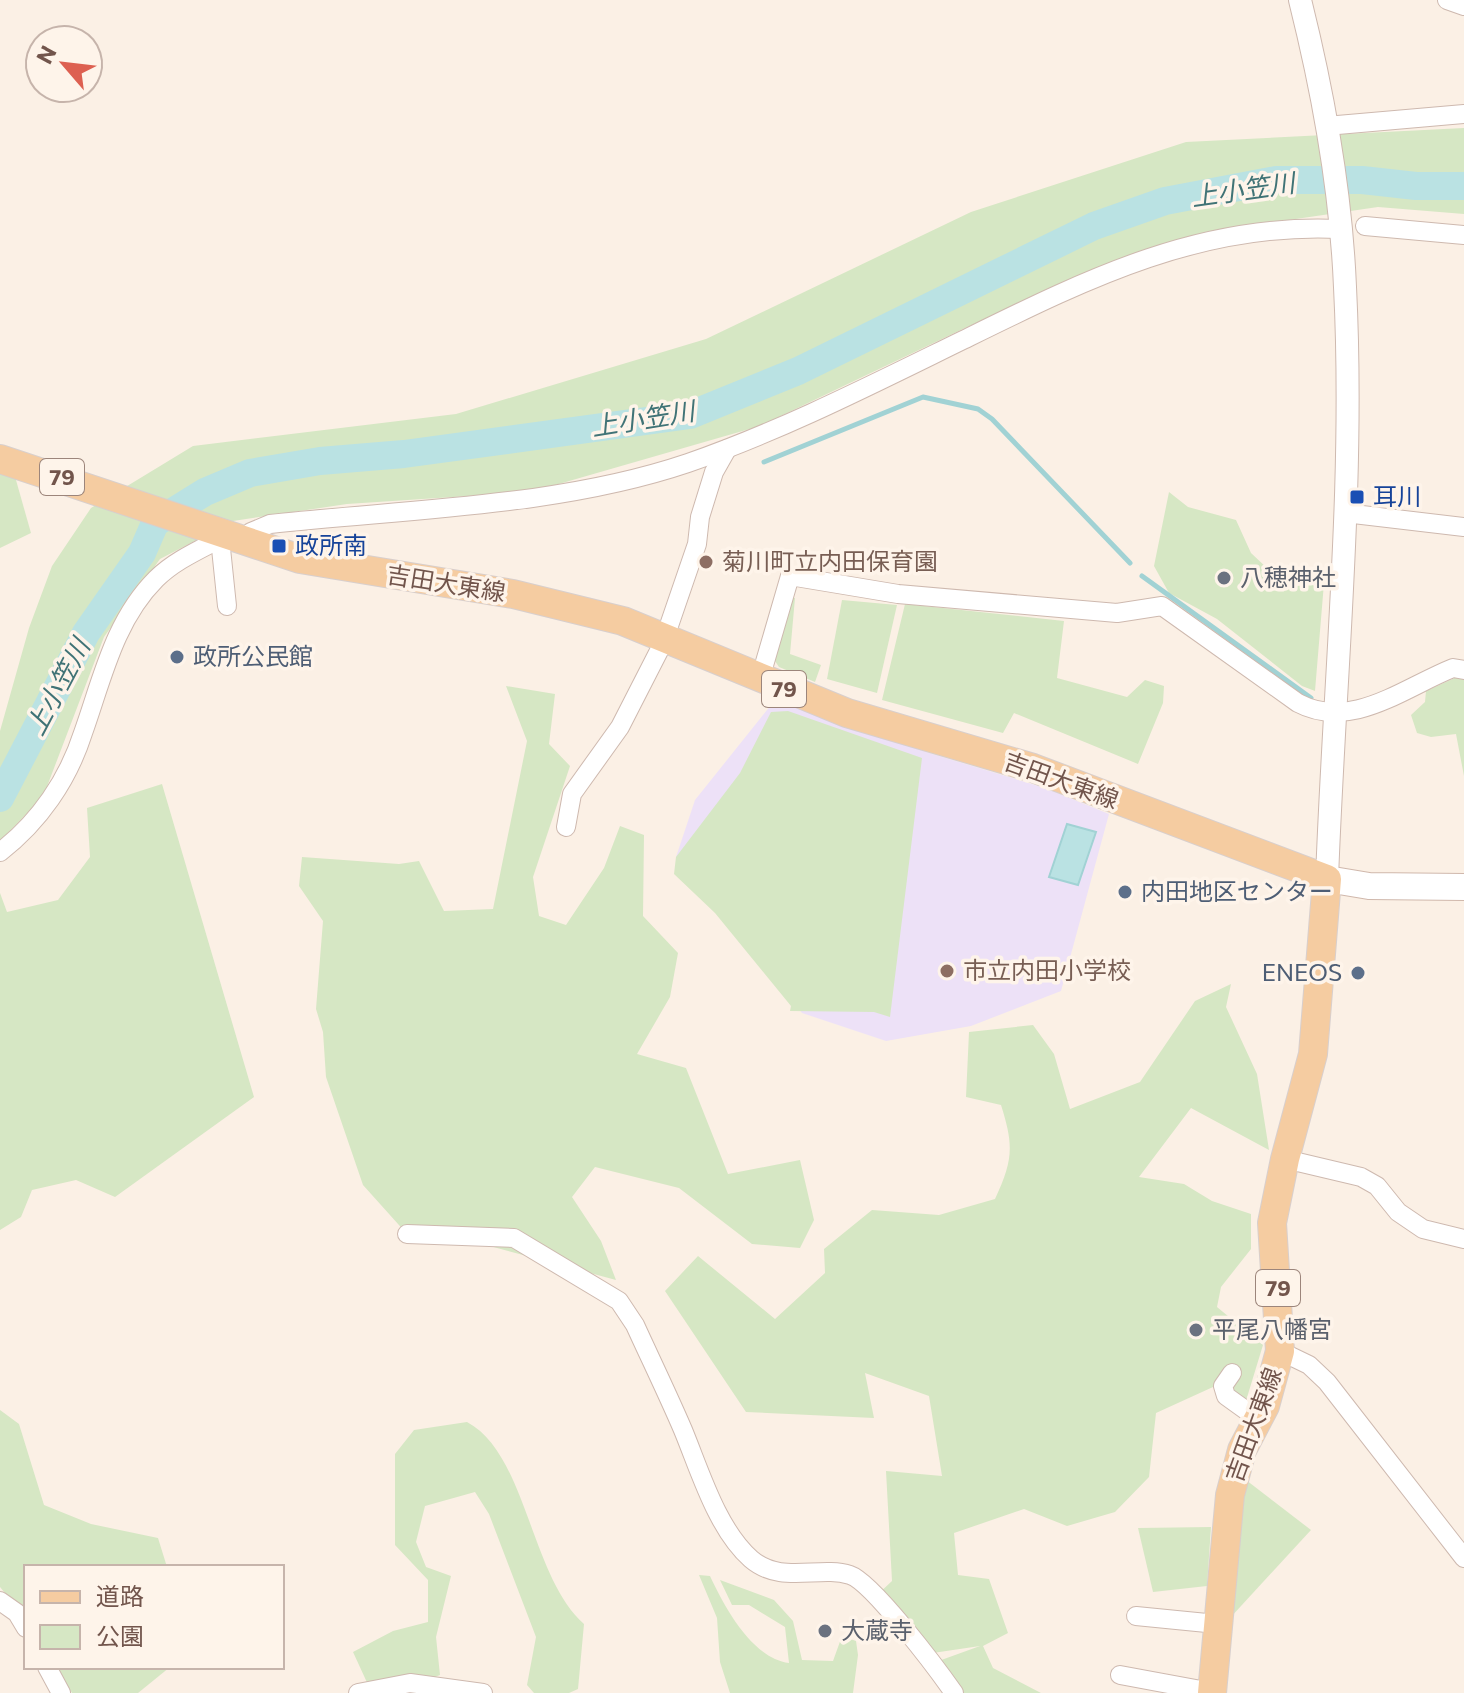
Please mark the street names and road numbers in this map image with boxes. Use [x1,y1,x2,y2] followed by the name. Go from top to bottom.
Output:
[40,459,84,495] road number: 79
[385,559,508,606] street label: 吉田大東線
[762,671,806,707] road number: 79
[1000,745,1123,814] street label: 吉田大東線
[1256,1270,1300,1306] road number: 79
[1218,1363,1287,1486] street label: 吉田大東線

